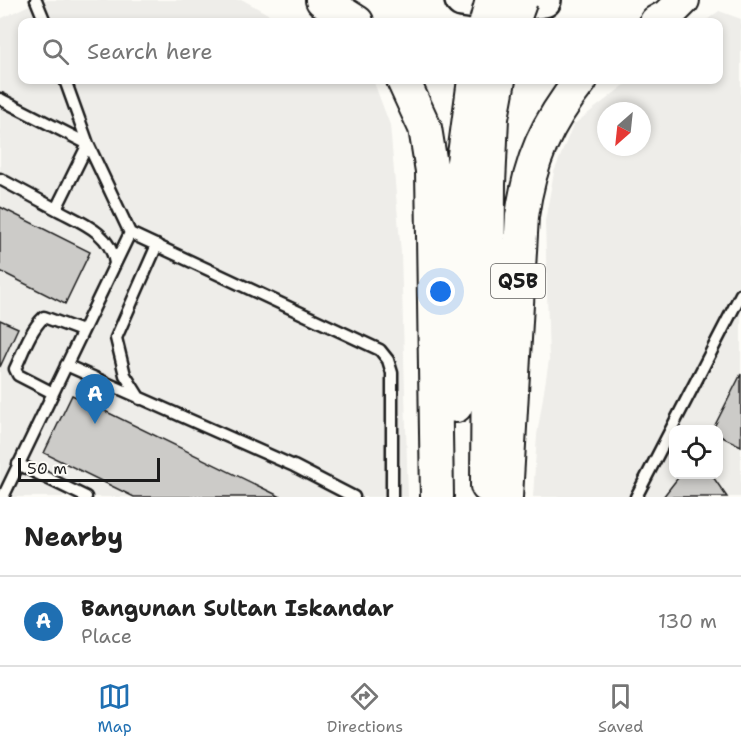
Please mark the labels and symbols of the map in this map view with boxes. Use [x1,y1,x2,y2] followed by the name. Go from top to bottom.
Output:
[597,102,651,156] north arrow
[491,264,545,298] road number: Q5B
[426,277,455,306] your location
[76,374,115,424] pin: A
[18,455,160,482] scale bar

